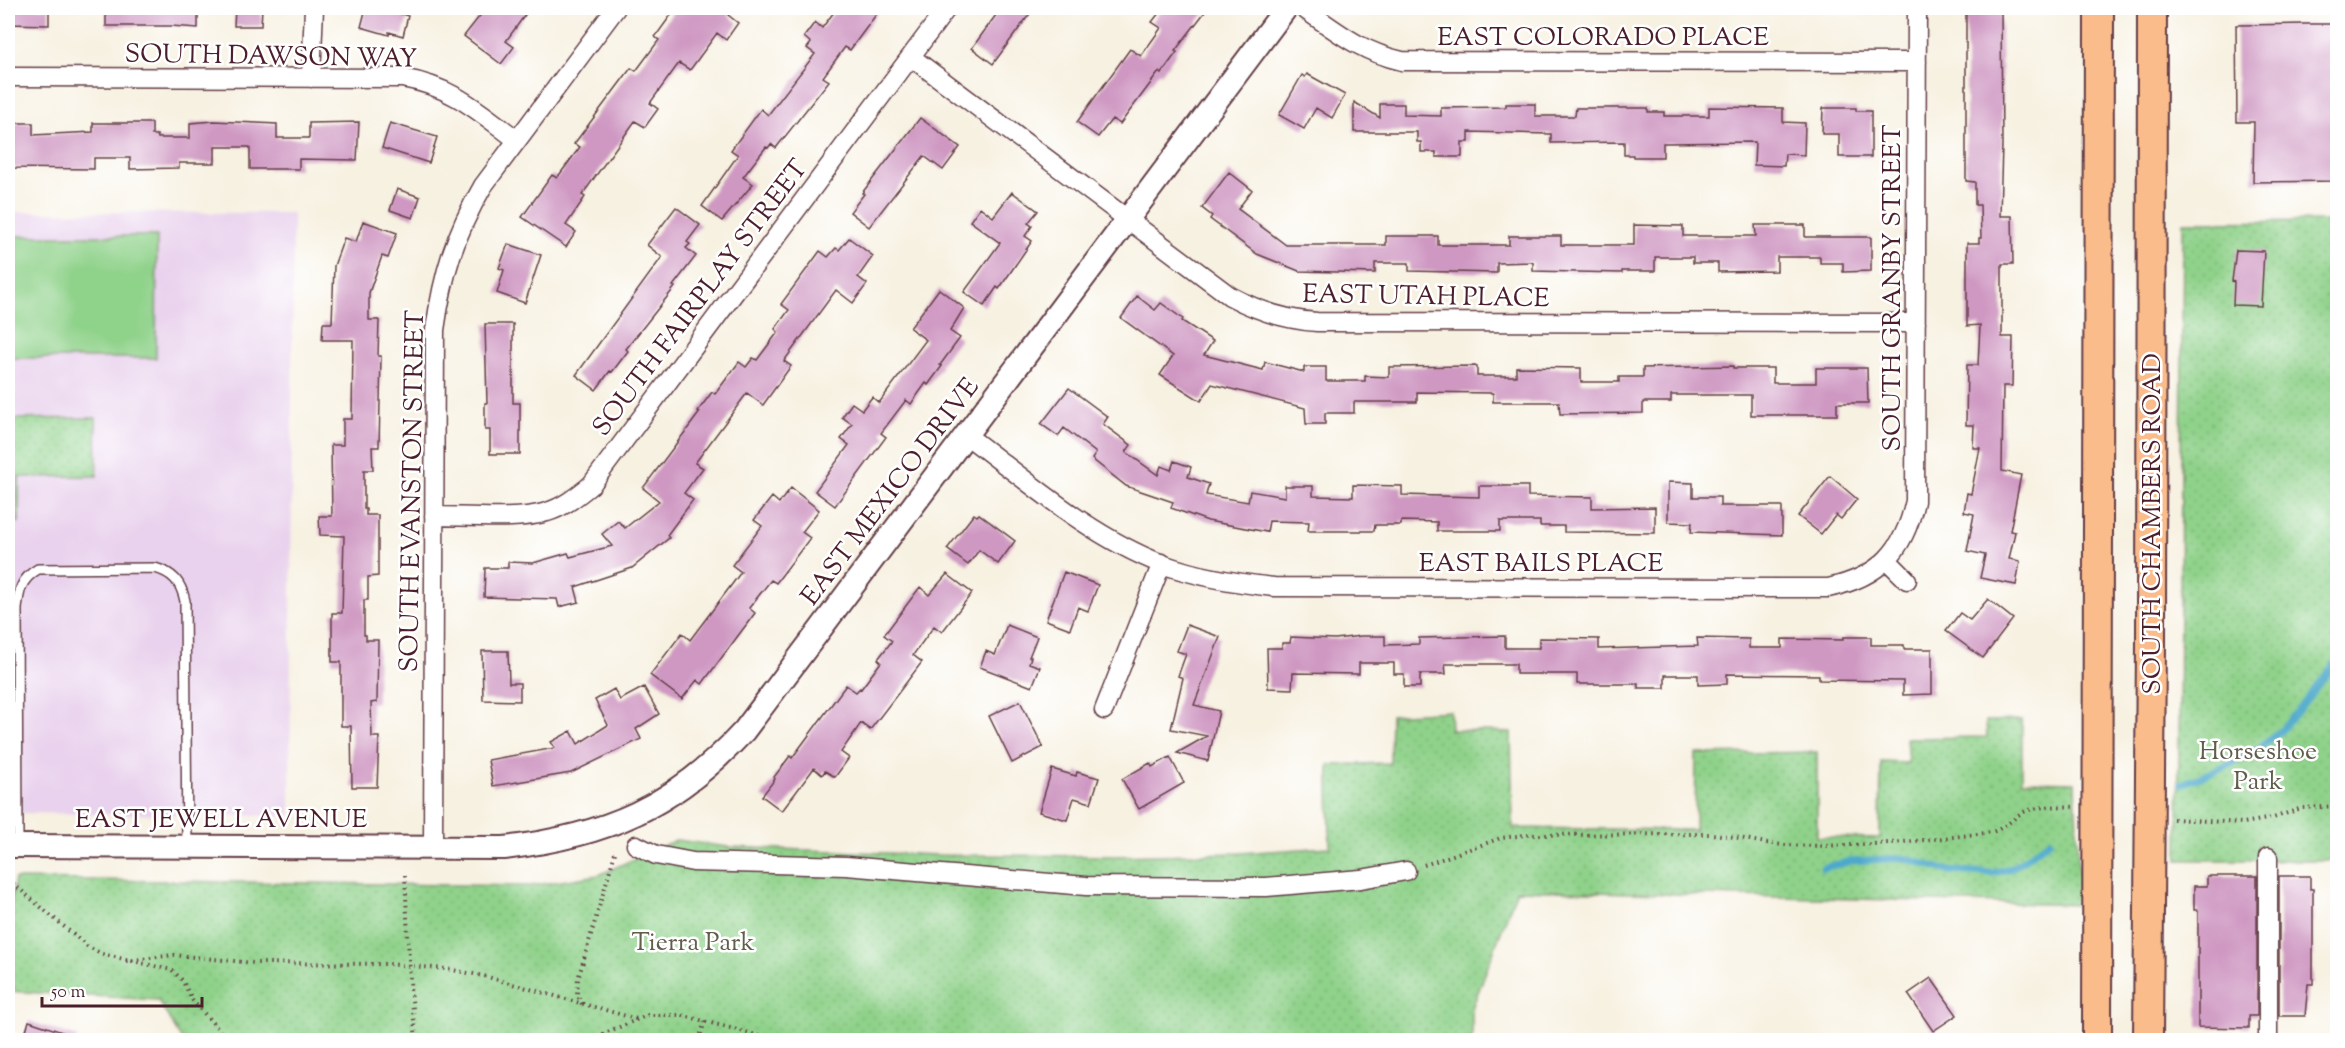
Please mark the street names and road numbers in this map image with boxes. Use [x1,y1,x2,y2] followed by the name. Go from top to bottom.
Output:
[1437,20,1769,57] street label: EAST COLORADO PLACE
[124,36,418,79] street label: SOUTH DAWSON WAY
[1875,125,1912,451] street label: SOUTH GRANBY STREET
[584,152,818,445] street label: SOUTH FAIRPLAY STREET
[1302,277,1550,318] street label: EAST UTAH PLACE
[392,310,435,672] street label: SOUTH EVANSTON STREET
[2135,353,2172,695] street label: SOUTH CHAMBERS ROAD
[793,371,989,614] street label: EAST MEXICO DRIVE
[1419,546,1664,583] street label: EAST BAILS PLACE
[75,802,367,839] street label: EAST JEWELL AVENUE

